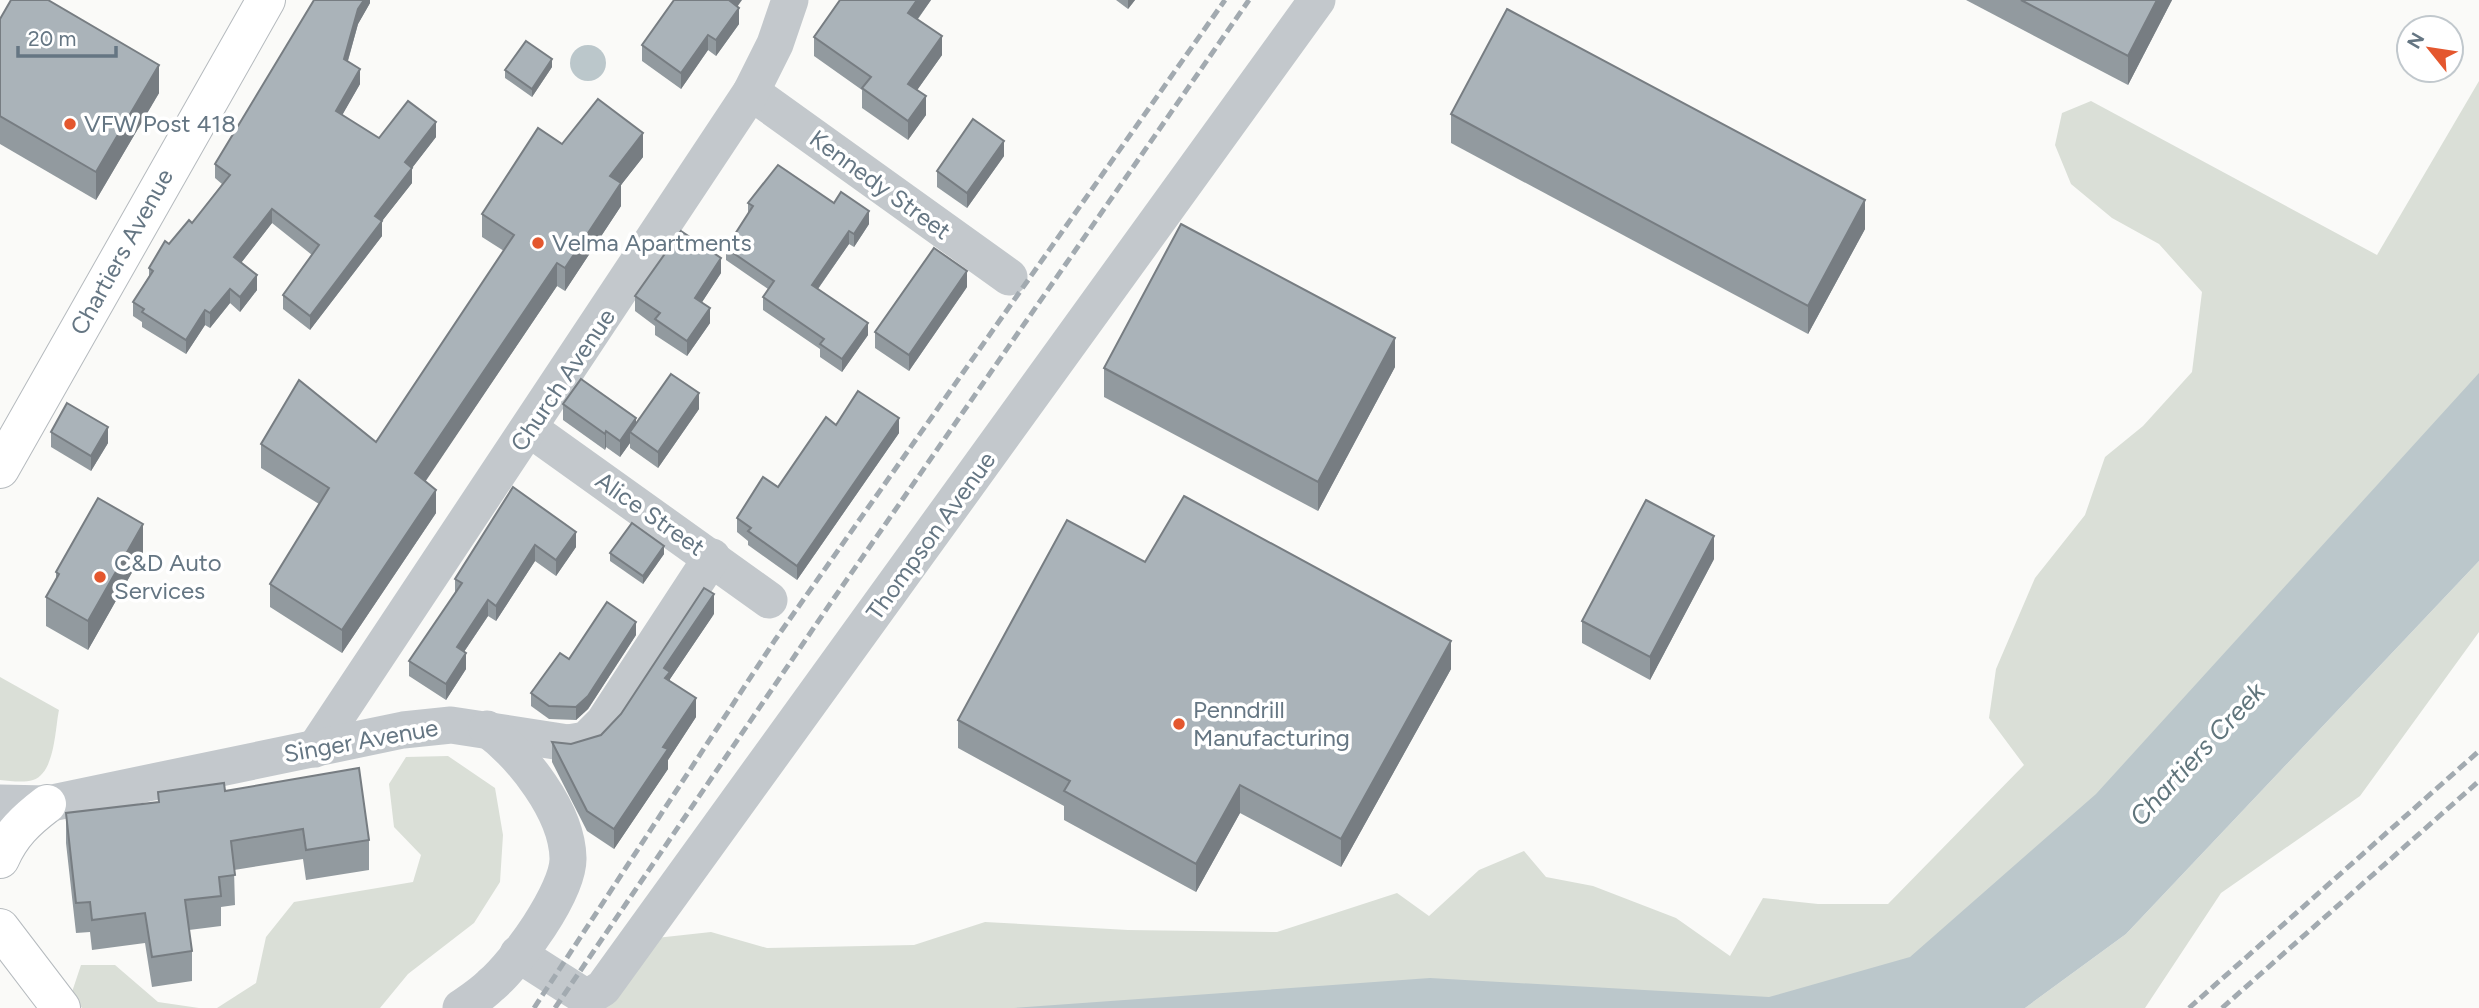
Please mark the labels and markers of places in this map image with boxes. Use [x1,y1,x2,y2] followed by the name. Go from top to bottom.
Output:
[84,109,236,138] place label: VFW Post 418
[62,116,78,132] marker: VFW Post 418
[552,228,752,257] place label: Velma Apartments
[530,235,546,251] marker: Velma Apartments
[114,548,222,605] place label: C&D Auto Services
[92,569,108,585] marker: C&D Auto Services
[1193,695,1350,752] place label: Penndrill Manufacturing
[1171,716,1187,732] marker: Penndrill Manufacturing

